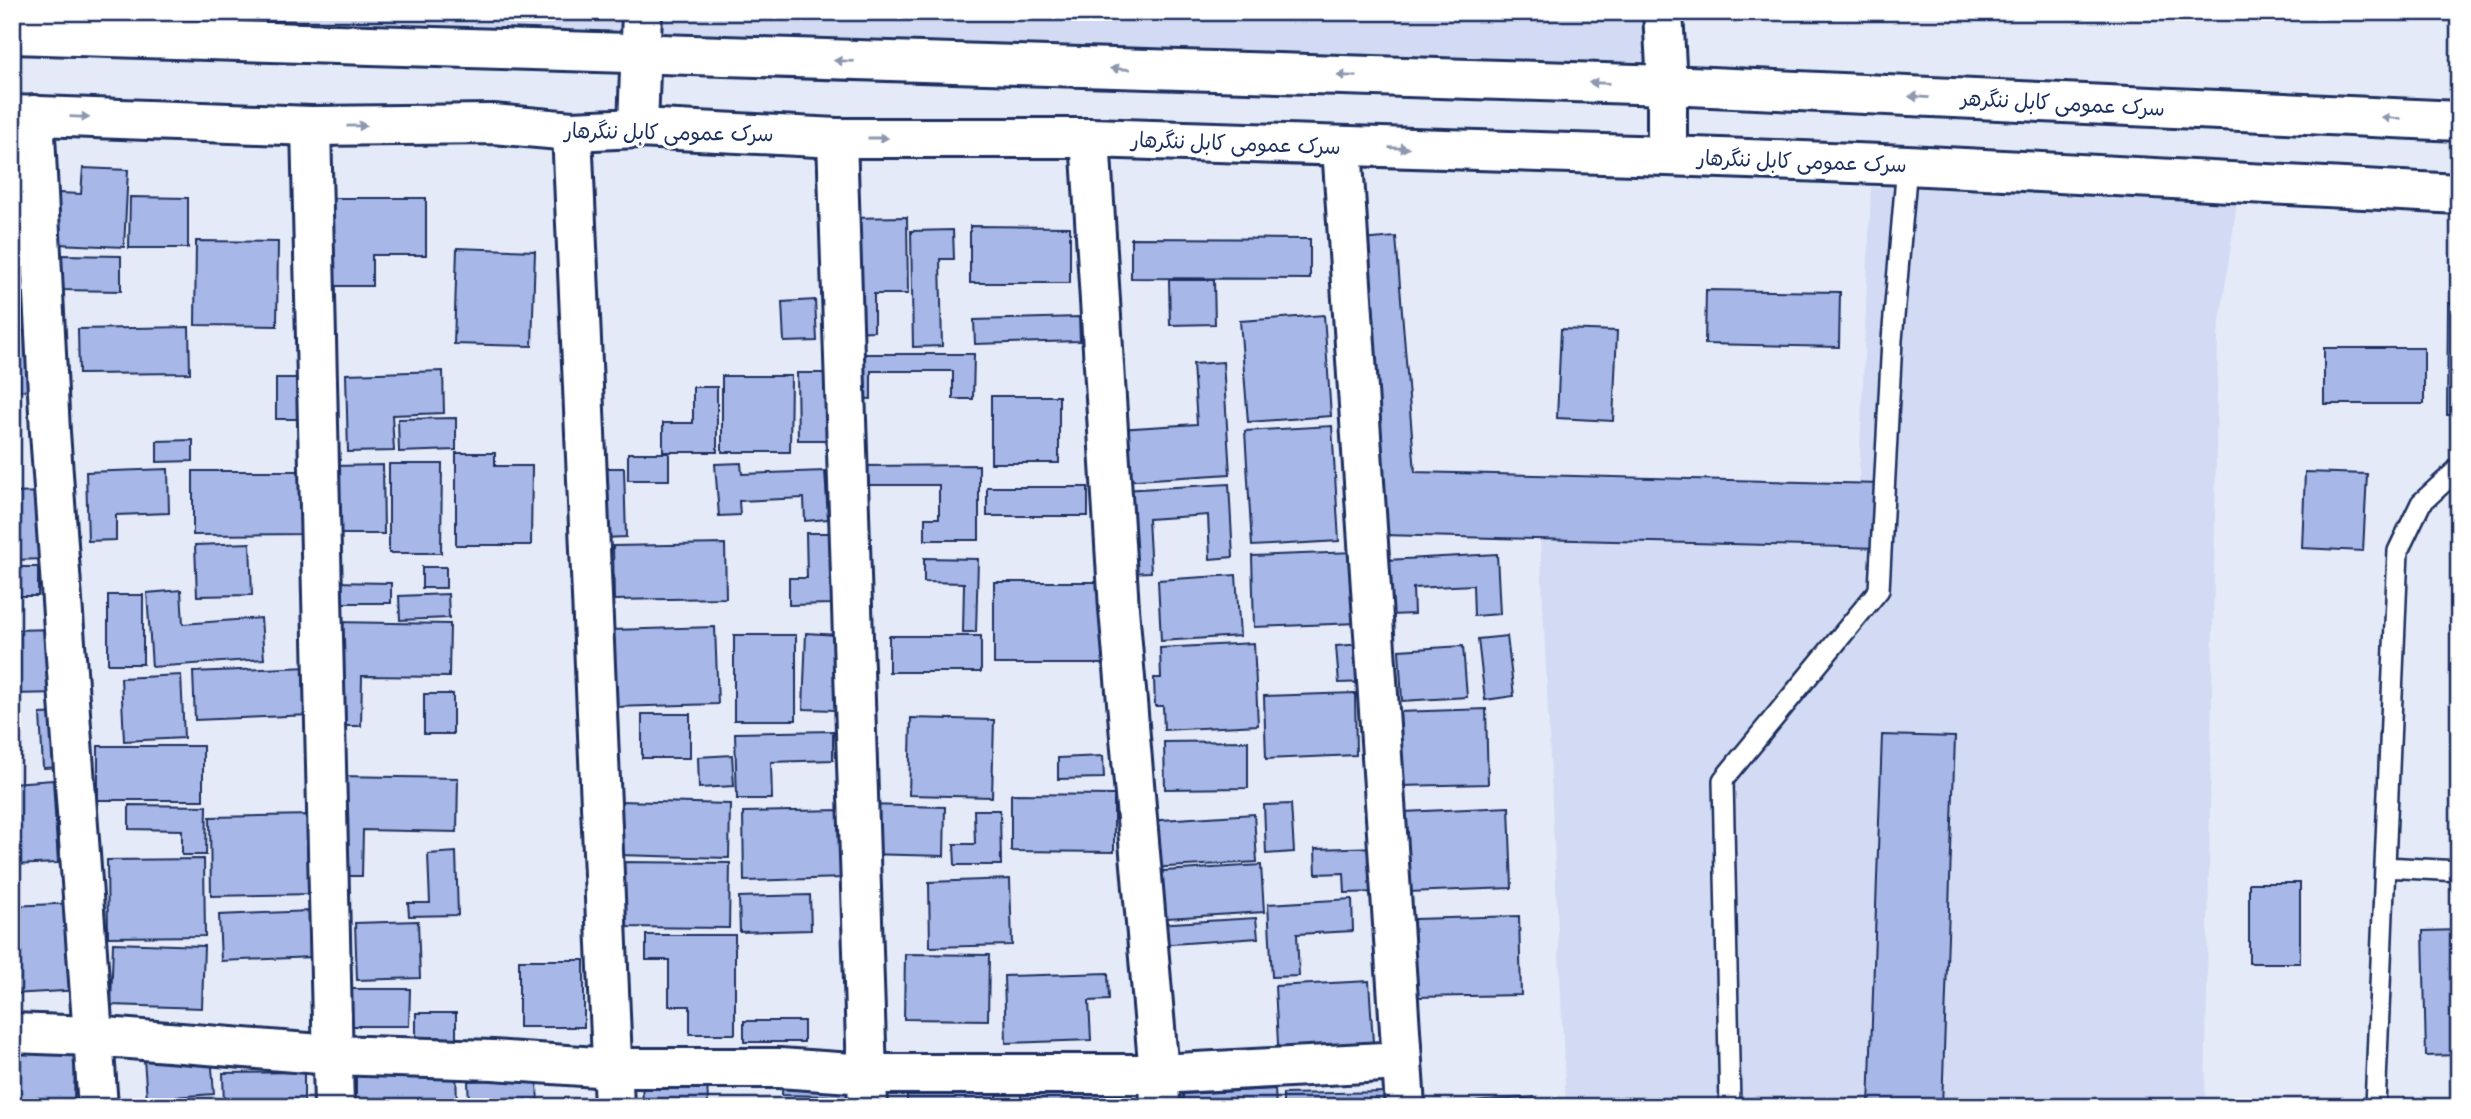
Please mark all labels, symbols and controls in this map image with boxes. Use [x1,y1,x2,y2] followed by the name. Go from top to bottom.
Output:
[832,55,854,66] one-way arrow
[1109,63,1131,75] one-way arrow
[1336,70,1358,81] one-way arrow
[1588,78,1610,89] one-way arrow
[1958,83,2166,123] street label: سرک عمومی کابل ننگرهر
[1907,91,1929,102] one-way arrow
[70,111,92,122] one-way arrow
[2379,113,2401,124] one-way arrow
[562,116,774,148] street label: سرک عمومی کابل ننگرهار
[346,120,368,131] one-way arrow
[1129,125,1341,161] street label: سرک عمومی کابل ننگرهار
[867,132,889,144] one-way arrow
[1388,142,1410,153] one-way arrow
[1695,143,1907,179] street label: سرک عمومی کابل ننگرهار

